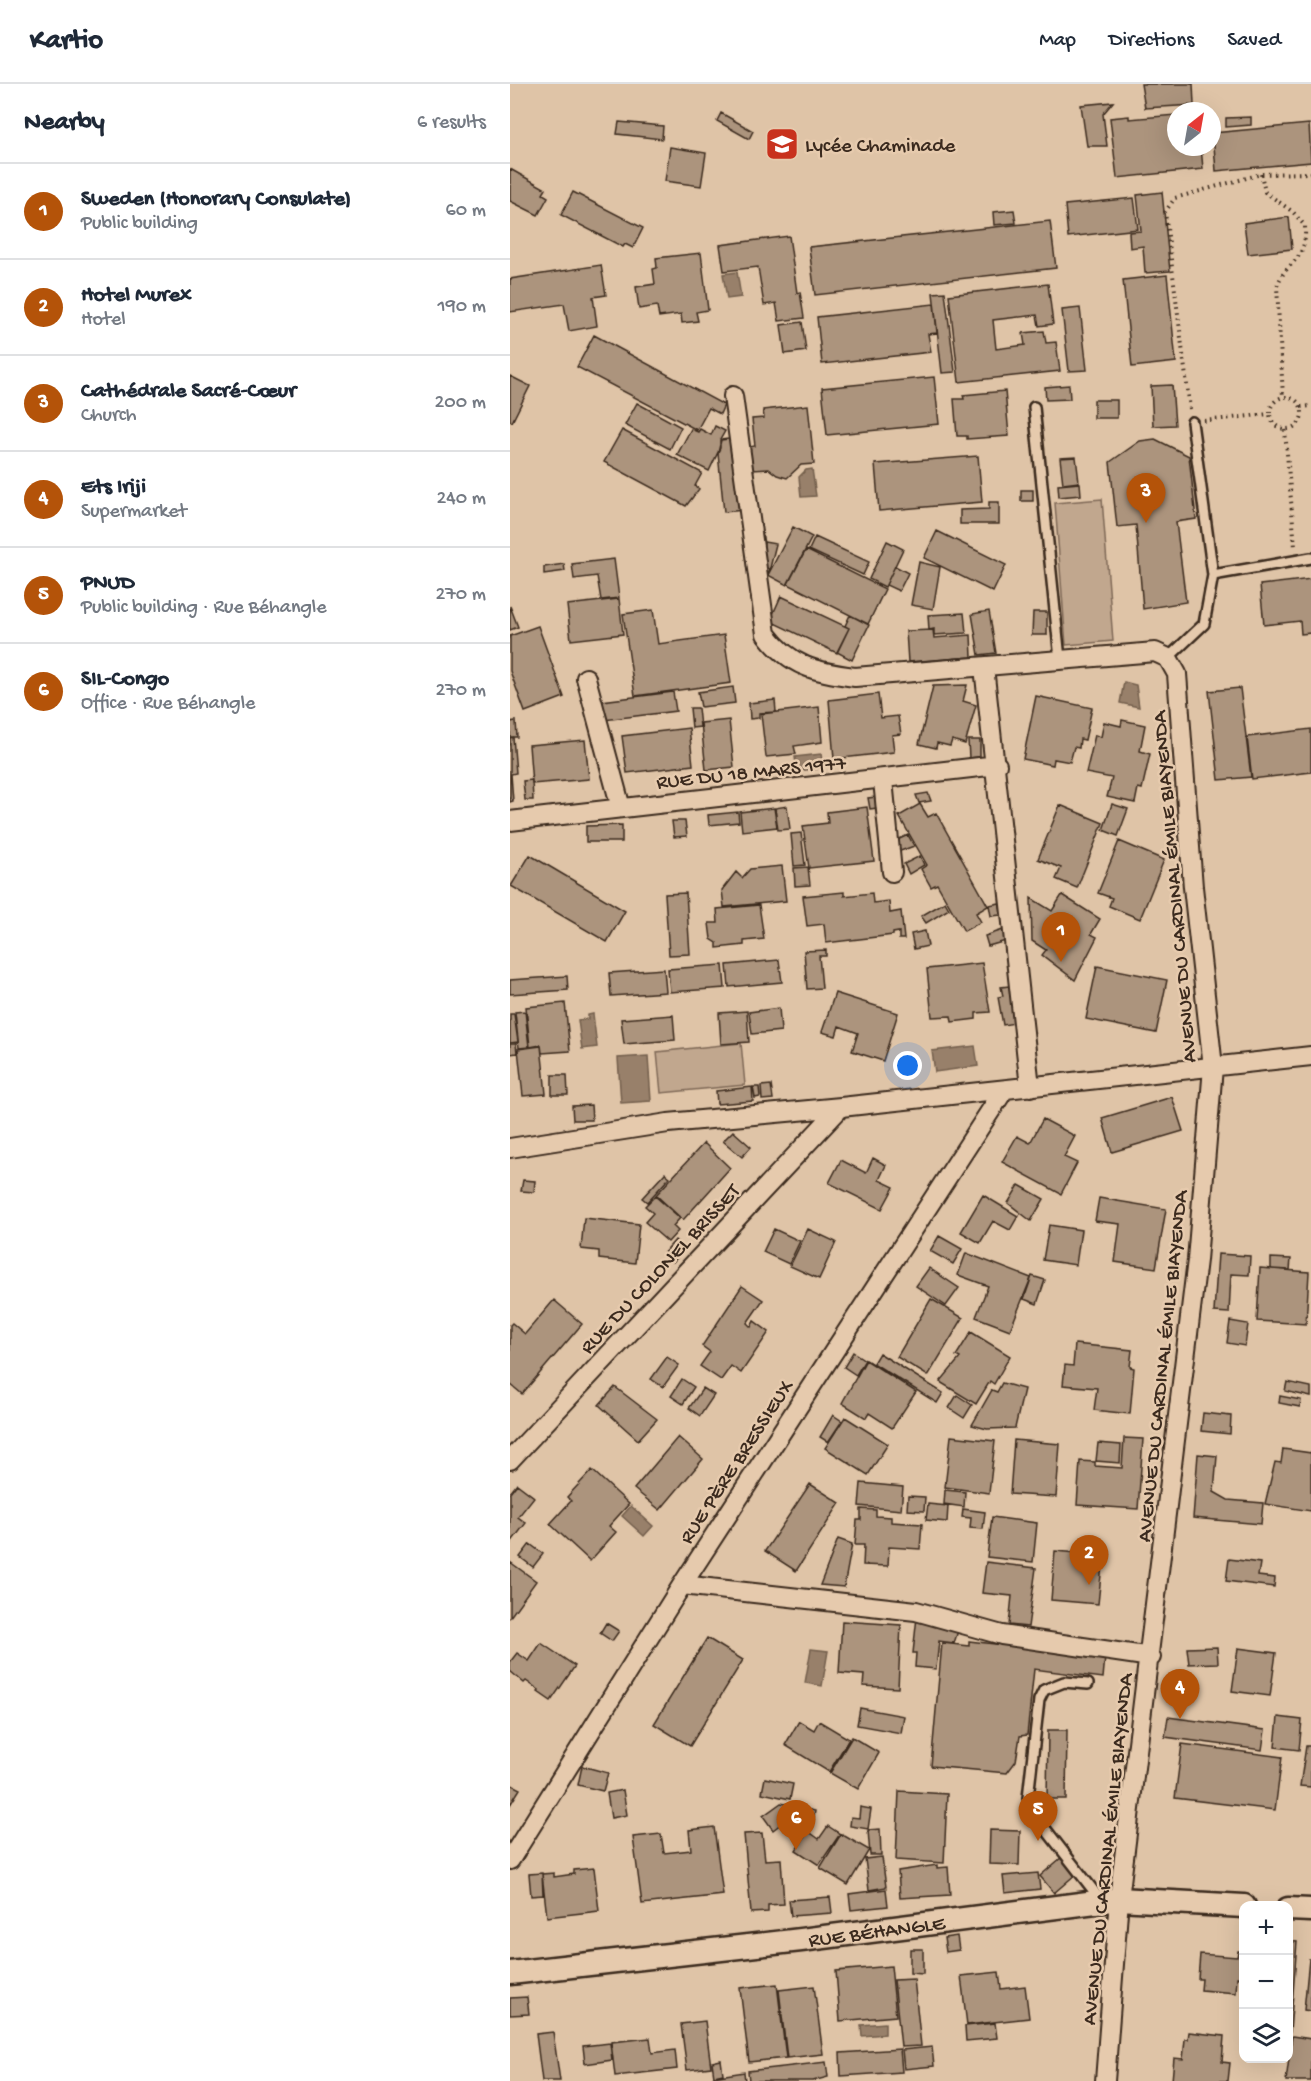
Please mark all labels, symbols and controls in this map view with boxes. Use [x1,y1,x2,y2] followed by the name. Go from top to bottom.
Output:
[30,25,103,58] text: Kartio
[1039,29,1076,54] text: Map
[1109,29,1194,54] text: Directions
[1227,29,1281,54] text: Saved
[1167,102,1221,156] north arrow
[24,108,105,139] text: Nearby
[417,112,486,135] text: 6 results
[764,126,800,162] school or university icon: Lycée Chaminade
[805,135,957,160] place label: Lycée Chaminade
[81,187,351,213] text: Sweden (Honorary Consulate)
[39,200,48,223] text: 1
[446,200,486,223] text: 60 m
[81,213,198,236] text: Public building
[81,283,192,309] text: Hotel Murex
[39,296,48,319] text: 2
[438,296,486,319] text: 190 m
[81,309,126,332] text: Hotel
[81,379,296,405] text: Cathédrale Sacré-Cœur
[38,392,49,415] text: 3
[435,392,486,415] text: 200 m
[81,405,137,428] text: Church
[1126,474,1166,523] pin: 3
[81,475,146,501] text: Ets Iriji
[39,488,48,511] text: 4
[436,488,486,511] text: 240 m
[81,501,187,524] text: Supermarket
[81,571,135,597] text: PNUD
[38,584,49,607] text: 5
[436,584,486,607] text: 270 m
[81,597,327,620] text: Public building · Rue Béhangle
[81,667,169,693] text: SIL-Congo
[38,680,49,703] text: 6
[436,680,486,703] text: 270 m
[81,693,255,716] text: Office · Rue Béhangle
[1148,708,1204,1064] street label: AVENUE DU CARDINAL ÉMILE BIAYENDA
[655,752,848,797] street label: RUE DU 18 MARS 1977
[1042,912,1080,962] pin: 1
[893,1051,922,1080] your location
[576,1180,747,1361] street label: RUE DU COLONEL BRISSET
[1134,1188,1196,1543] street label: AVENUE DU CARDINAL ÉMILE BIAYENDA
[676,1375,801,1550] street label: RUE PÈRE BRESSIEUX
[1070,1536,1108,1585] pin: 2
[1160,1670,1200,1719] pin: 4
[1079,1671,1141,2026] street label: AVENUE DU CARDINAL ÉMILE BIAYENDA
[1018,1792,1058,1841] pin: 5
[776,1800,816,1850] pin: 6
[1239,1901,1293,2063] map controls
[1239,1901,1293,1955] button: +
[807,1912,948,1955] street label: RUE BÉHANGLE
[1239,1955,1293,2009] button: −
[1239,2009,1293,2063] button: layers

